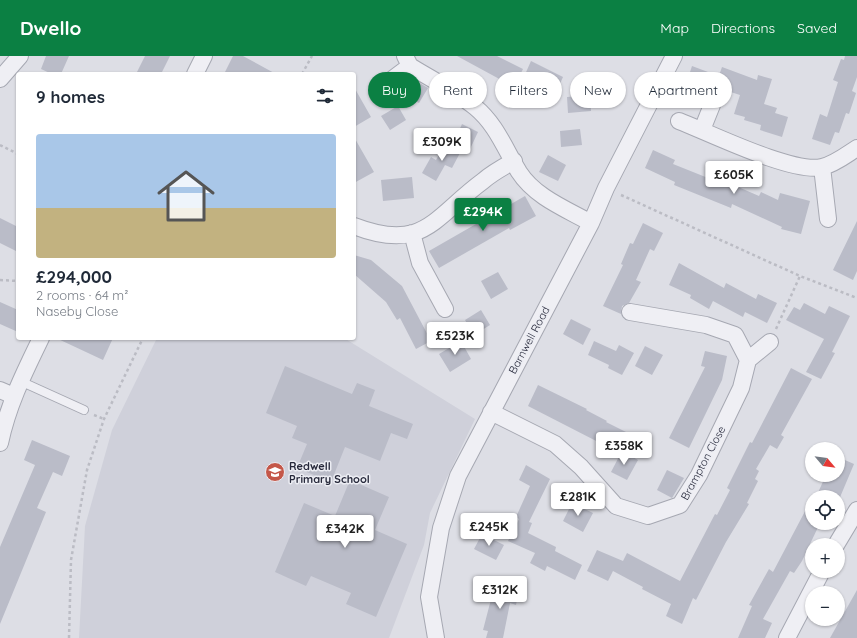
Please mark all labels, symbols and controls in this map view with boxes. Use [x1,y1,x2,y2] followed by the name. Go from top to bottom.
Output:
[20,16,81,40] text: Dwello
[660,19,689,37] text: Map
[711,19,775,37] text: Directions
[797,19,837,37] text: Saved
[368,72,421,108] chip: Buy
[429,72,487,108] chip: Rent
[495,72,562,108] chip: Filters
[570,72,626,108] chip: New
[634,72,732,108] chip: Apartment
[314,85,336,107] icon: filters
[36,86,105,107] text: 9 homes
[414,128,470,162] pin: £309K
[423,133,461,149] text: £309K
[150,160,222,232] icon: home
[706,161,762,195] pin: £605K
[714,166,754,182] text: £605K
[455,198,511,232] pin: £294K
[463,203,503,219] text: £294K
[36,266,112,287] text: £294,000
[36,287,128,303] text: 2 rooms · 64 m²
[36,303,118,319] text: Naseby Close
[505,304,553,376] street label: Barnwell Road
[427,322,483,356] pin: £523K
[436,327,474,343] text: £523K
[678,424,728,502] street label: Brampton Close
[596,432,652,466] pin: £358K
[605,437,643,453] text: £358K
[805,442,845,482] north arrow
[805,442,845,626] map controls
[289,459,370,486] place label: Redwell Primary School
[264,461,286,483] school or university icon: Redwell Primary School
[550,483,606,517] pin: £281K
[560,488,596,504] text: £281K
[805,490,845,530] button: locate
[461,513,517,547] pin: £245K
[317,515,373,549] pin: £342K
[469,518,509,534] text: £245K
[326,520,364,536] text: £342K
[805,538,845,578] button: +
[472,576,528,610] pin: £312K
[482,581,518,597] text: £312K
[805,586,845,626] button: −

